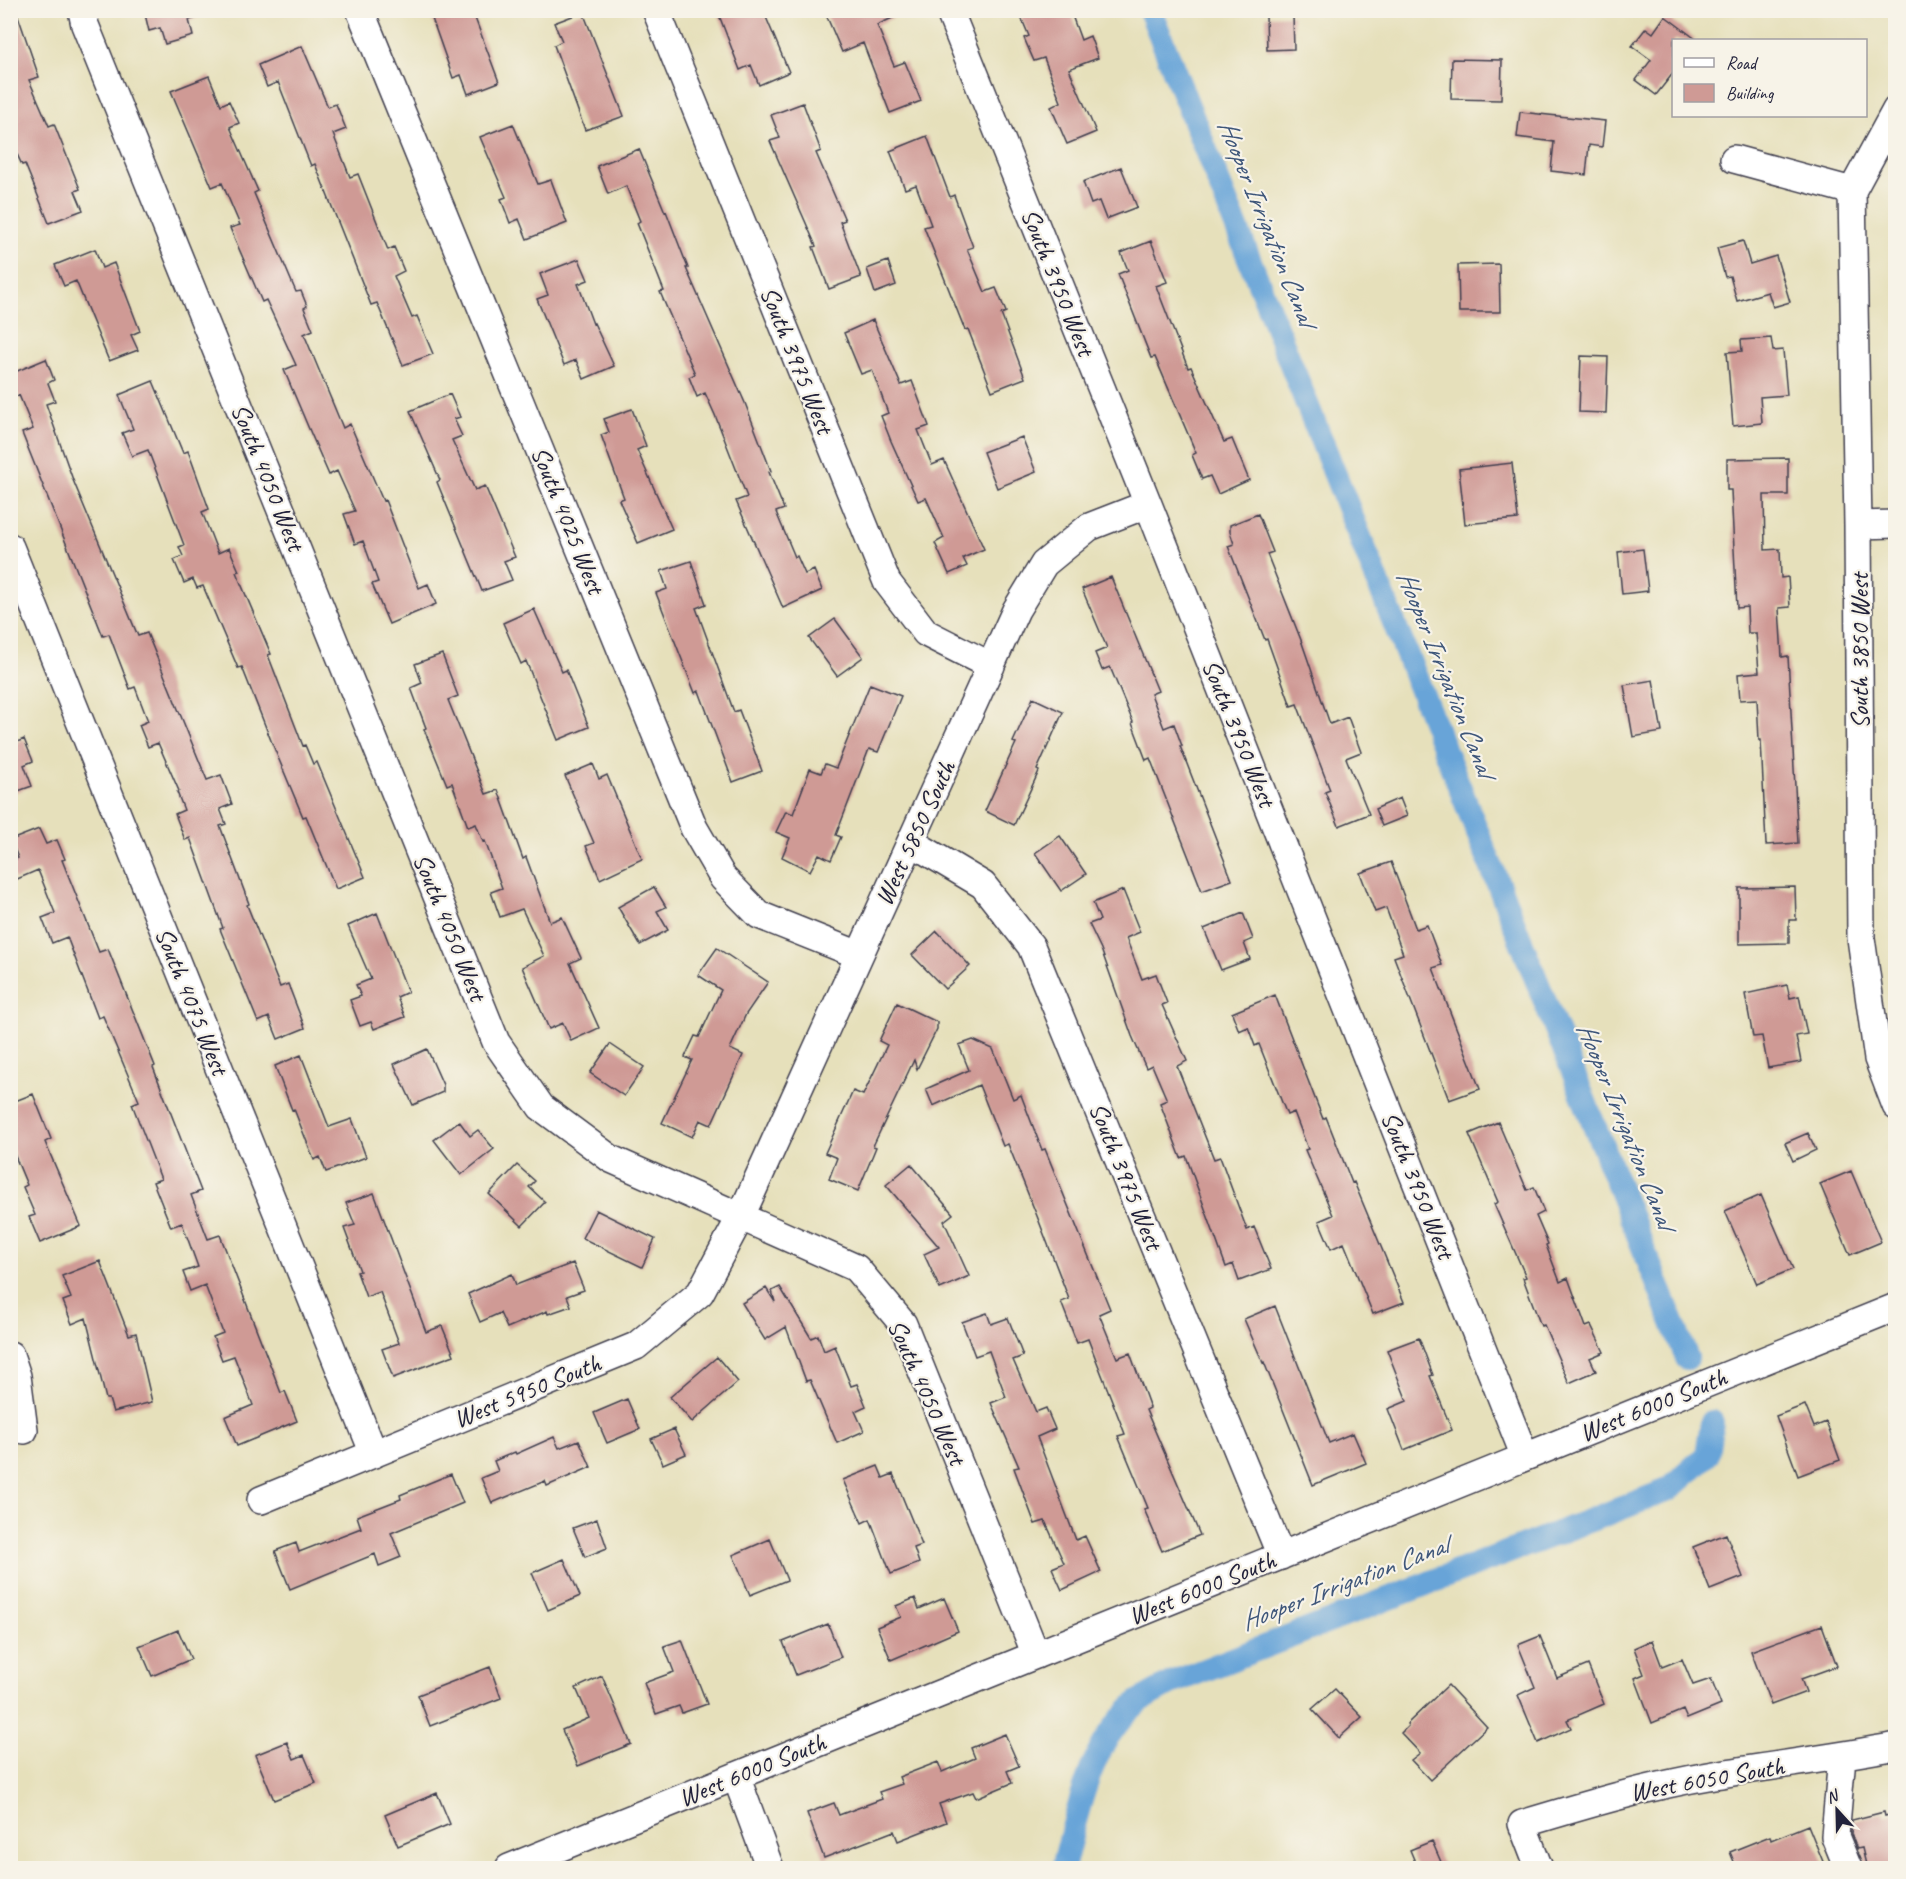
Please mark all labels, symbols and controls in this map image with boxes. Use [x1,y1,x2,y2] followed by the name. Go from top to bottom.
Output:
[1672,39,1867,117] legend
[1726,52,1759,74] text: Road
[1726,82,1775,104] text: Building
[1210,114,1327,338] water label: Hooper Irrigation Canal
[1014,204,1103,363] street label: South 3950 West
[753,282,842,441] street label: South 3975 West
[224,399,313,558] street label: South 4050 West
[524,442,613,601] street label: South 4025 West
[1389,565,1506,789] water label: Hooper Irrigation Canal
[1843,571,1876,729] street label: South 3850 West
[1195,655,1284,814] street label: South 3950 West
[867,754,963,911] street label: West 5850 South
[406,849,495,1008] street label: South 4050 West
[148,923,237,1082] street label: South 4075 West
[1569,1017,1686,1241] water label: Hooper Irrigation Canal
[1082,1098,1171,1257] street label: South 3975 West
[1374,1107,1463,1266] street label: South 3950 West
[880,1314,975,1472] street label: South 4050 West
[449,1346,607,1435] street label: West 5950 South
[1575,1360,1733,1449] street label: West 6000 South
[1236,1525,1460,1638] water label: Hooper Irrigation Canal
[1124,1543,1282,1632] street label: West 6000 South
[674,1725,832,1814] street label: West 6000 South
[1627,1749,1788,1809] street label: West 6050 South
[1807,1780,1867,1840] north arrow
[1823,1785,1843,1808] text: N

